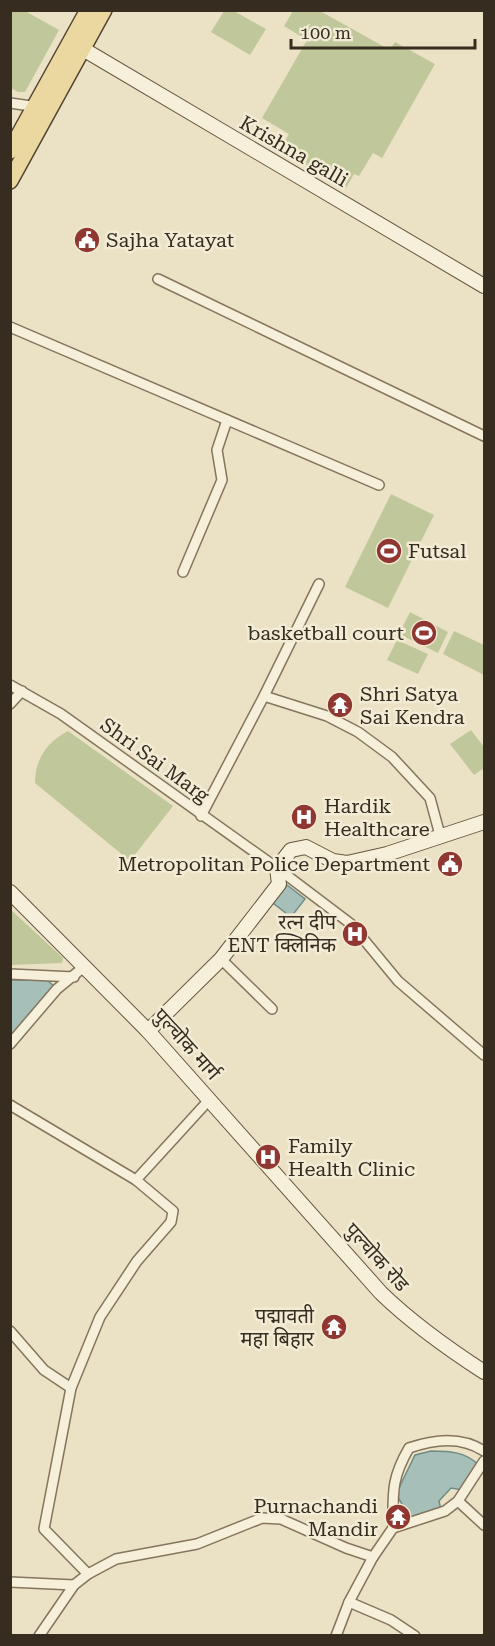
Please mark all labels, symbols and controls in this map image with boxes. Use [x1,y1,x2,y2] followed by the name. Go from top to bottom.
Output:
[291,12,476,50] scale bar
[300,22,351,43] text: 100 m
[236,110,352,192] street label: Krishna galli
[72,225,102,255] public building icon: Sajha Yatayat
[106,228,235,252] place label: Sajha Yatayat
[374,536,404,566] sports icon: Futsal
[408,539,466,563] place label: Futsal
[409,618,439,648] sports icon: basketball court
[248,621,405,645] place label: basketball court
[360,682,465,729] place label: Shri Satya Sai Kendra
[325,690,355,720] temple icon: Shri Satya Sai Kendra
[96,712,215,808] street label: Shri Sai Marg
[324,794,430,841] place label: Hardik Healthcare
[289,802,319,832] hospital icon: Hardik Healthcare
[435,849,465,879] public building icon: Metropolitan Police Department
[118,852,431,876] place label: Metropolitan Police Department
[227,910,337,957] place label: रत्न दीप ENT क्लिनिक
[340,919,370,949] hospital icon: रत्न दीप ENT क्लिनिक
[148,1003,226,1086] street label: पुल्चोक मार्ग
[288,1134,415,1181] place label: Family Health Clinic
[253,1142,283,1172] hospital icon: Family Health Clinic
[339,1218,414,1297] street label: पुल्चोक रोड
[241,1304,315,1351] place label: पद्मावती महा बिहार
[319,1312,349,1342] temple icon: पद्मावती महा बिहार
[254,1494,378,1541] place label: Purnachandi Mandir
[383,1502,413,1532] temple icon: Purnachandi Mandir

